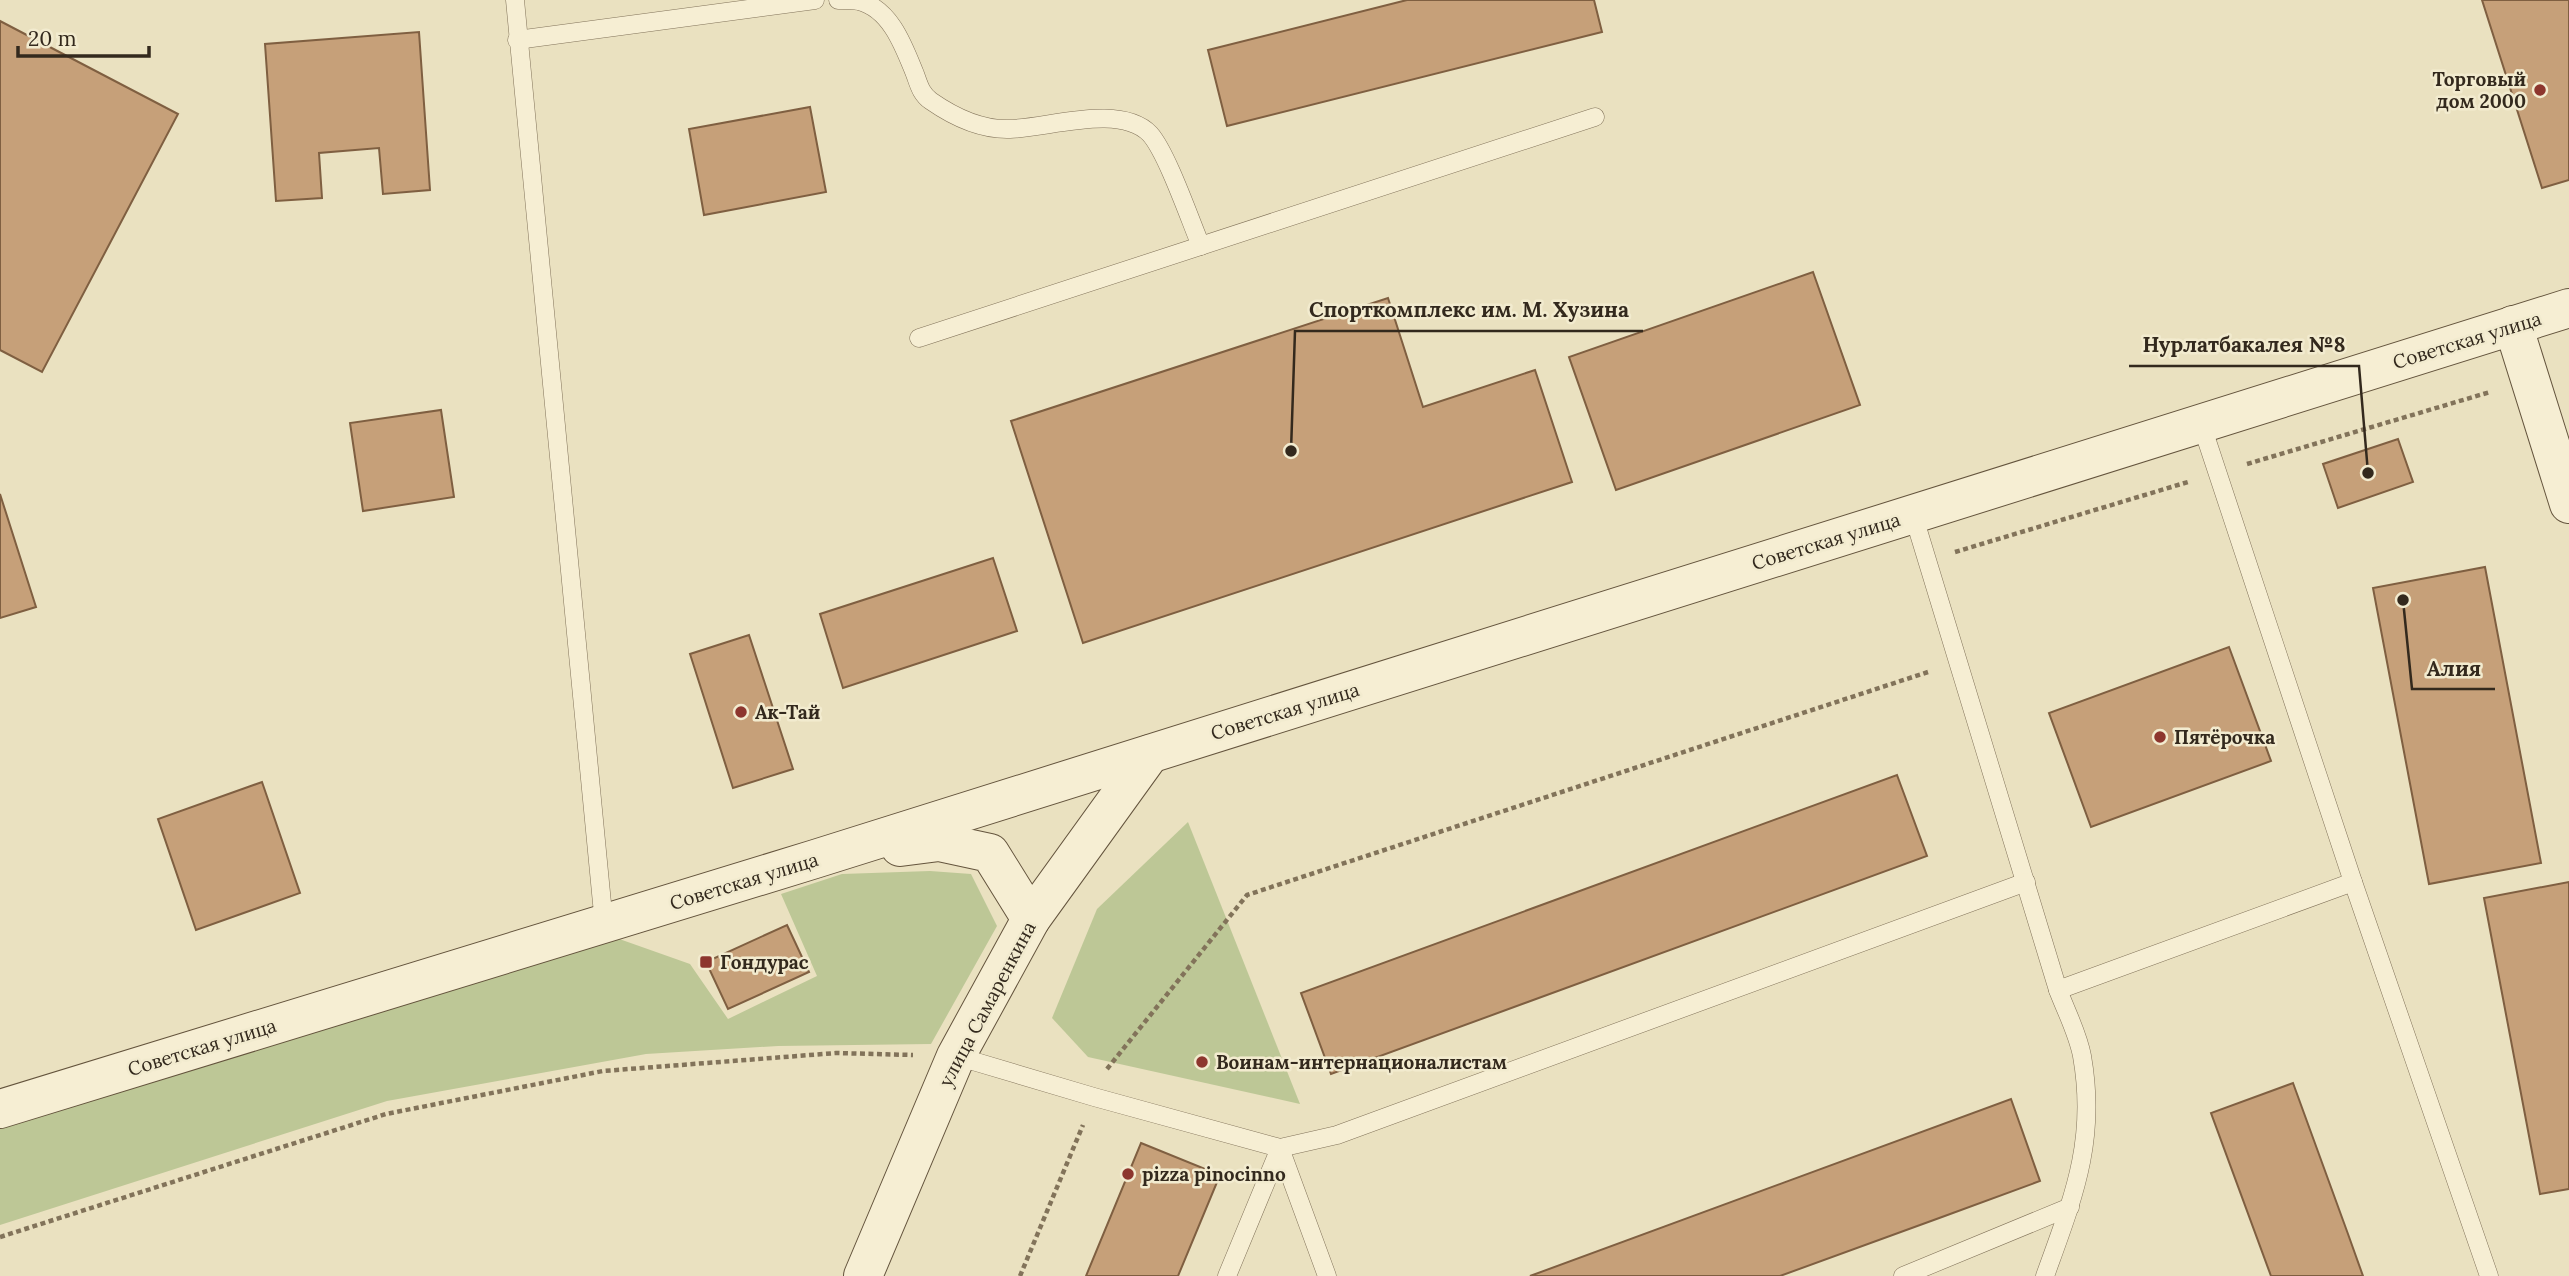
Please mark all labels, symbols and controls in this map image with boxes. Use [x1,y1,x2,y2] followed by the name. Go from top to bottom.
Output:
[18,14,149,58] scale bar
[28,25,77,52] text: 20 m
[2432,67,2526,113] place label: Торговый дом 2000
[2532,82,2548,98] marker: Торговый дом 2000
[1295,289,1643,331] callout: Спорткомплекс им. М. Хузина
[1309,296,1629,323] text: Спорткомплекс им. М. Хузина
[2390,306,2544,374] street label: Советская улица
[2129,324,2359,366] callout: Нурлатбакалея №8
[2143,331,2345,358] text: Нурлатбакалея №8
[1749,507,1903,575] street label: Советская улица
[2412,647,2495,689] callout: Алия
[2427,655,2481,682] text: Алия
[1208,677,1362,745] street label: Советская улица
[755,700,820,724] place label: Ак-Тай
[733,704,749,720] marker: Ак-Тай
[2174,725,2275,749] place label: Пятёрочка
[2152,729,2168,745] marker: Пятёрочка
[667,847,821,915] street label: Советская улица
[933,917,1041,1091] street label: улица Самаренкина
[720,950,809,974] place label: Гондурас
[698,954,714,970] marker: Гондурас
[125,1013,279,1081] street label: Советская улица
[1216,1050,1507,1074] place label: Воинам-интернационалистам
[1194,1054,1210,1070] marker: Воинам-интернационалистам
[1142,1162,1286,1186] place label: pizza pinocinno
[1120,1166,1136,1182] marker: pizza pinocinno

